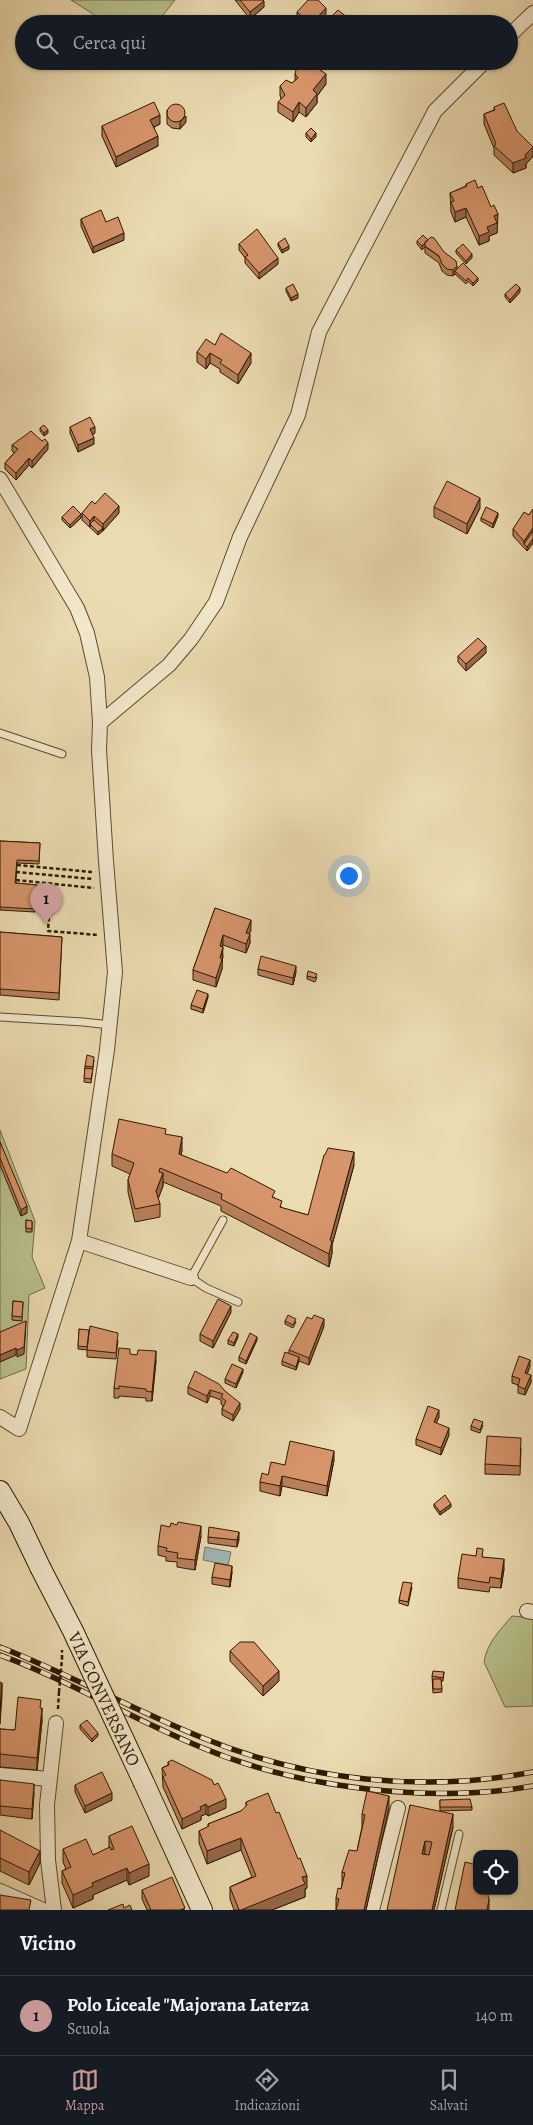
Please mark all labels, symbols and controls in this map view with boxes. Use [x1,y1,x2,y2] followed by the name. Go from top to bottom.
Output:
[15,15,518,70] search box
[33,29,61,57] icon: search
[73,30,146,56] text: Cerca qui
[336,863,362,889] your location
[30,883,62,924] pin: 1
[62,1627,146,1770] street label: VIA CONVERSANO
[473,1850,518,1895] map controls
[473,1850,518,1895] button: locate
[20,1929,76,1957] text: Vicino
[67,1992,309,2018] text: Polo Liceale "Majorana Laterza
[33,2005,39,2027] text: 1
[475,2005,513,2027] text: 140 m
[67,2018,110,2040] text: Scuola
[65,2066,105,2115] tab: Mappa
[234,2066,300,2115] tab: Indicazioni
[430,2066,468,2115] tab: Salvati

